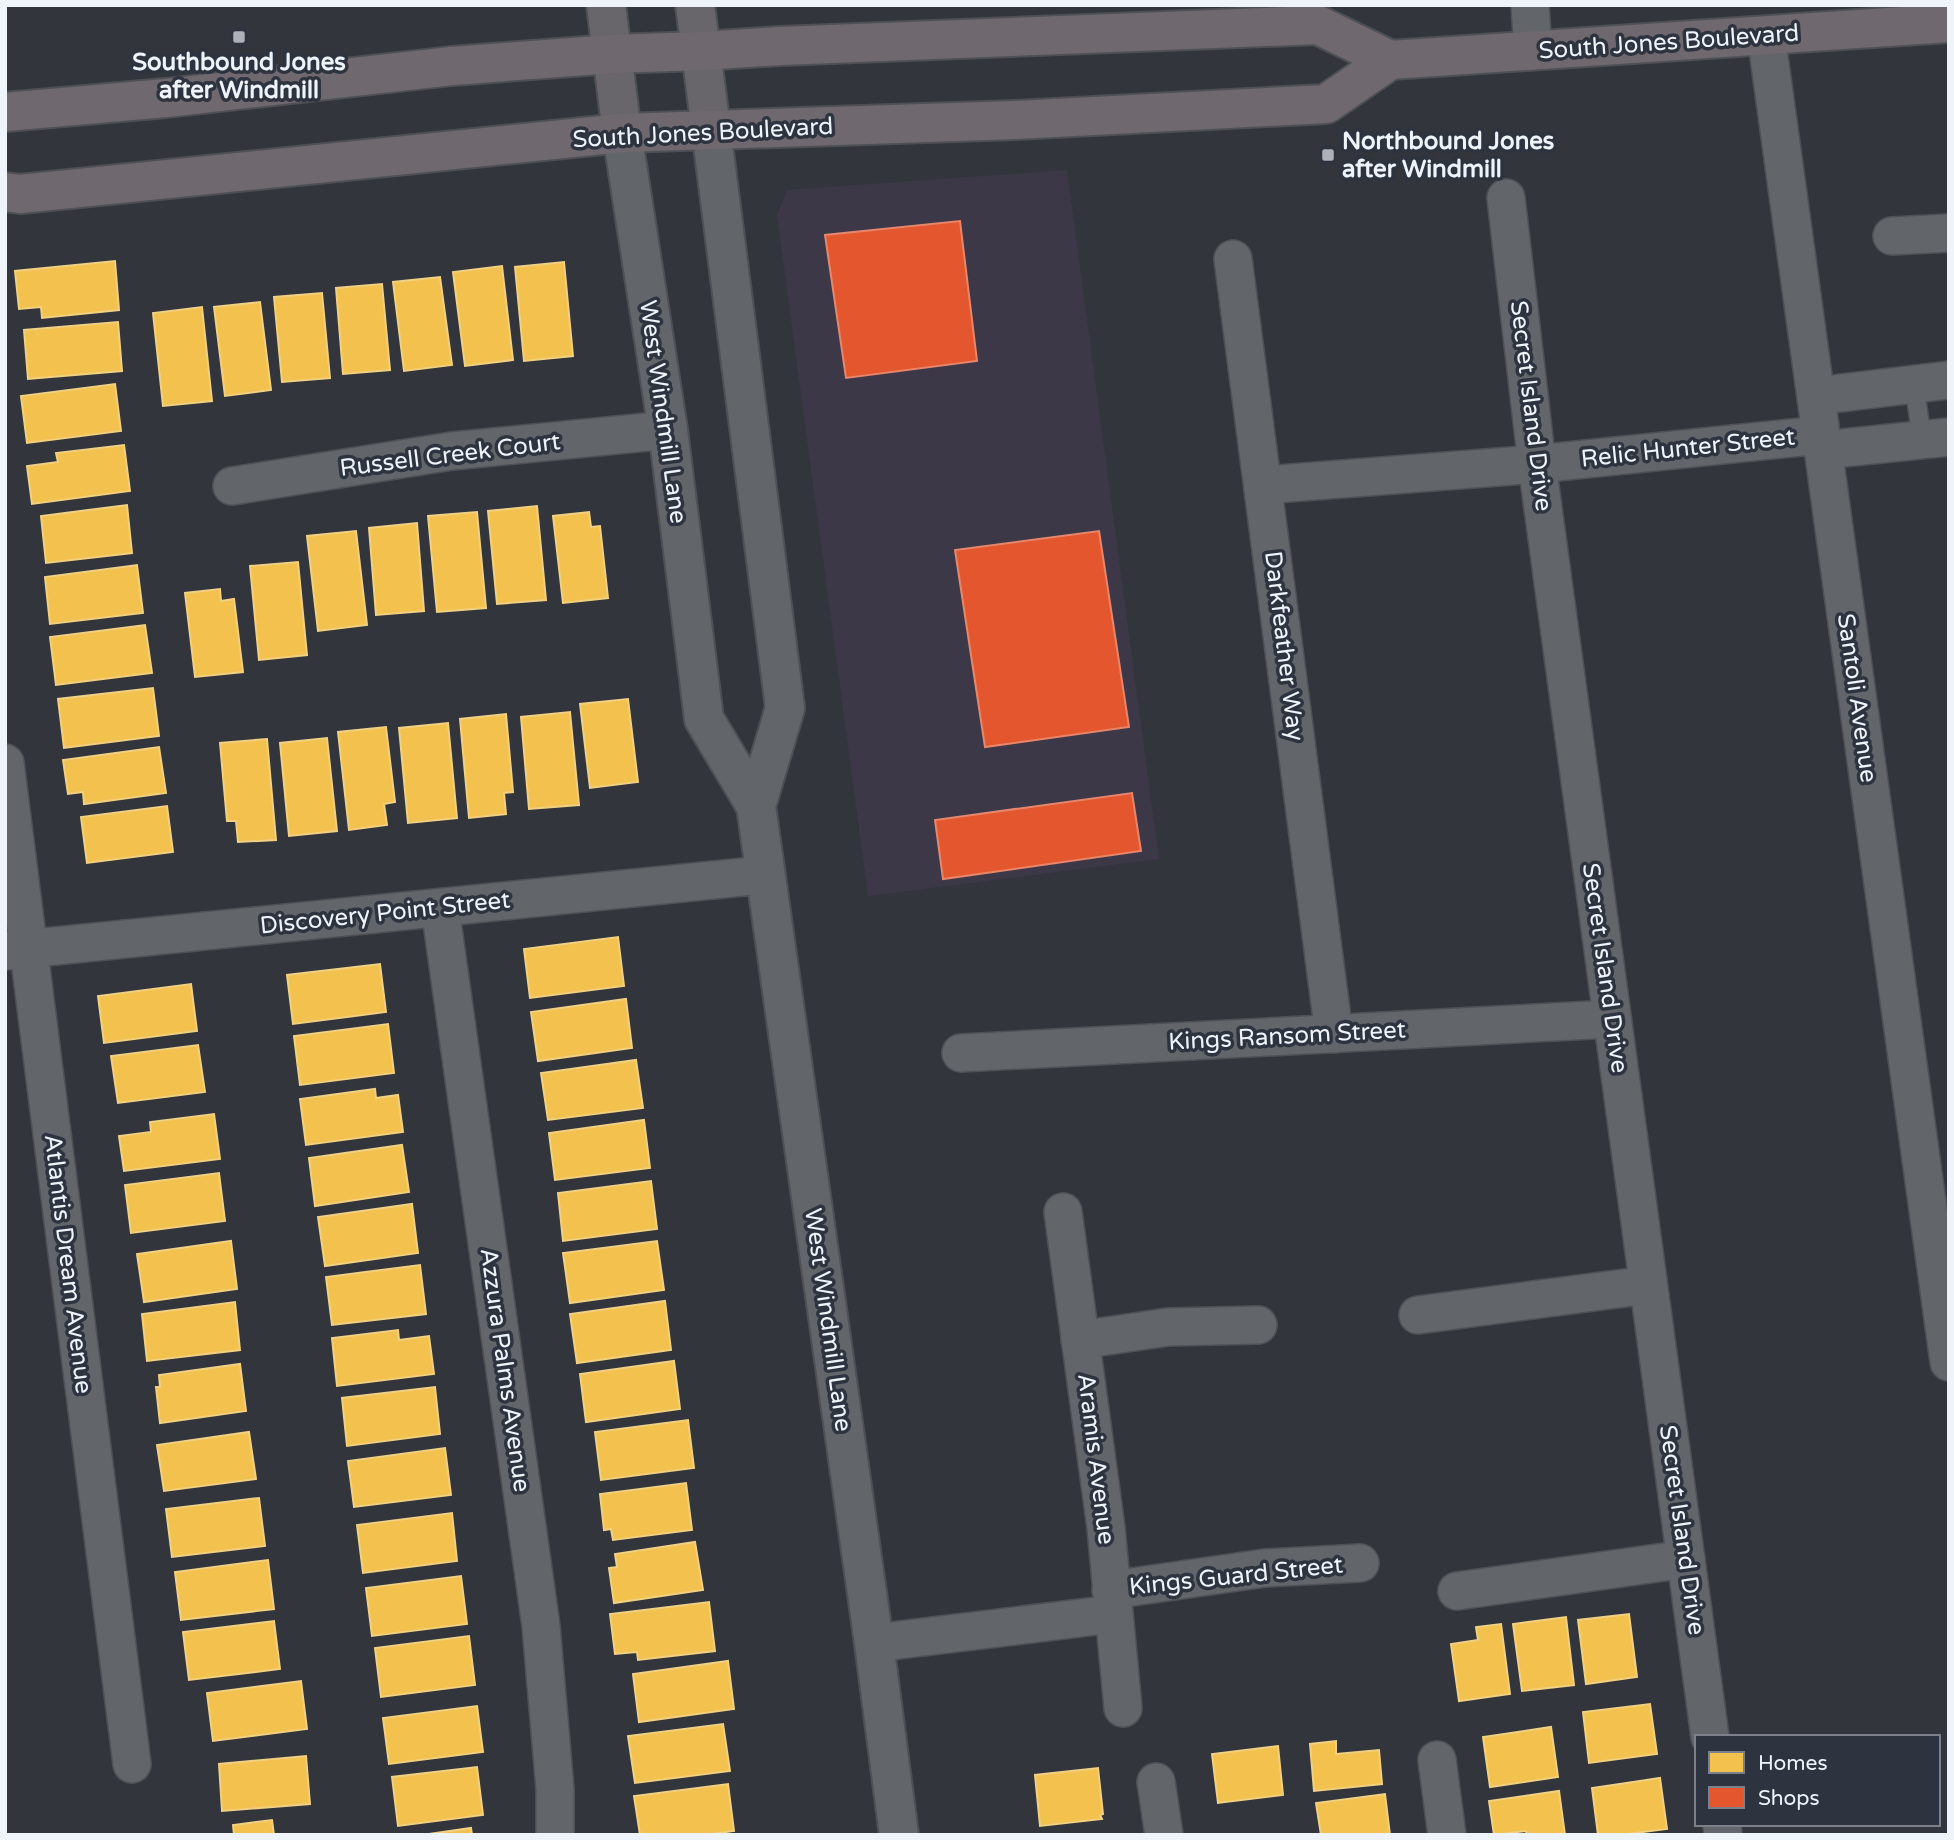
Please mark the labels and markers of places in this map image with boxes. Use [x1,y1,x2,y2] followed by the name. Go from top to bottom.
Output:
[231,29,247,45] marker: Southbound Jones after Windmill
[132,48,346,105] place label: Southbound Jones after Windmill
[1342,127,1554,184] place label: Northbound Jones after Windmill
[1320,147,1336,163] marker: Northbound Jones after Windmill

